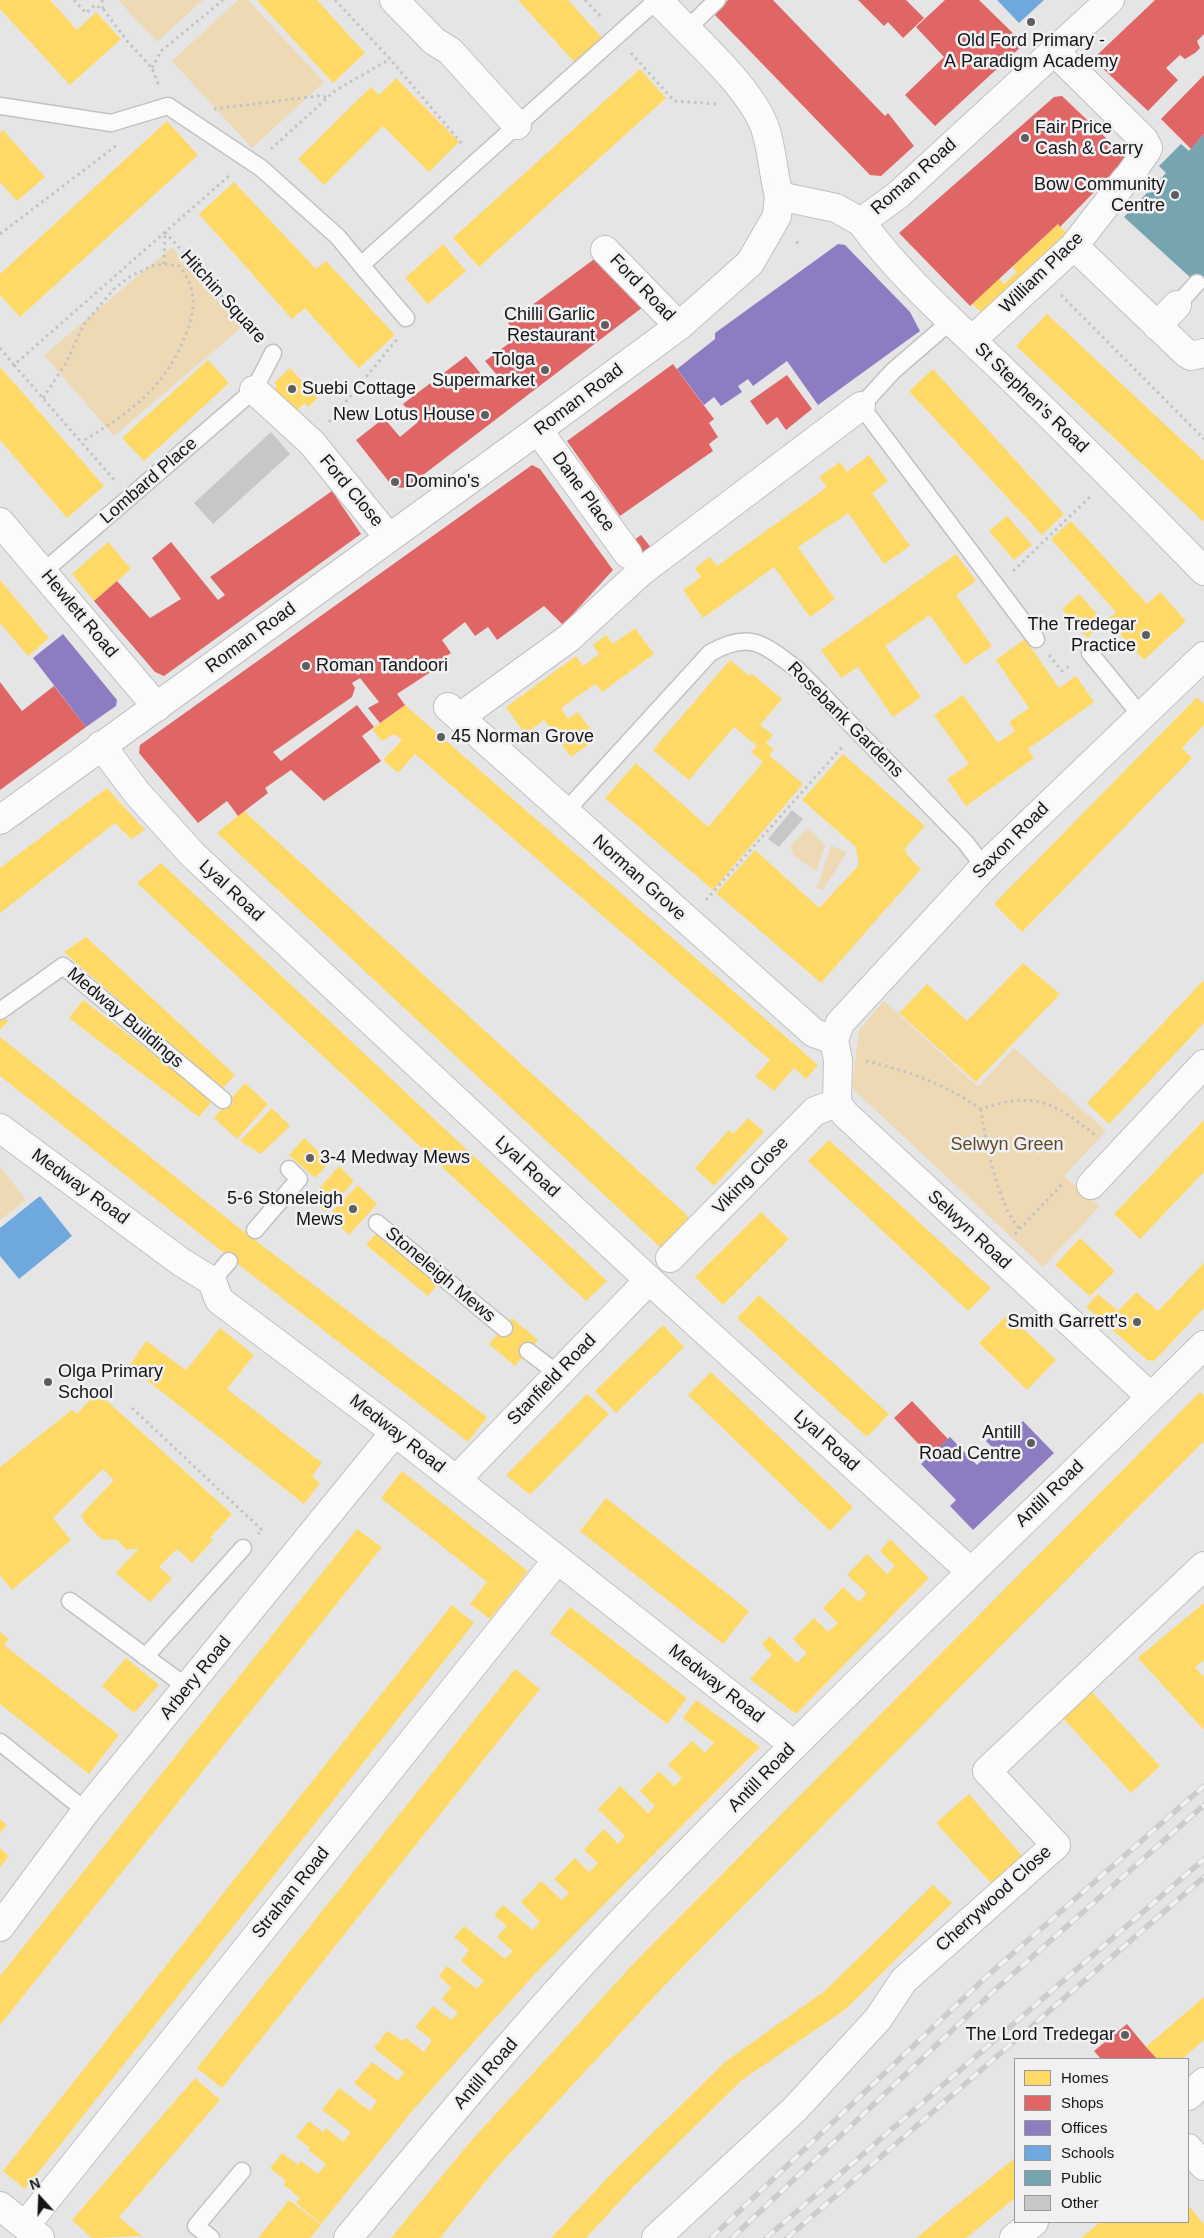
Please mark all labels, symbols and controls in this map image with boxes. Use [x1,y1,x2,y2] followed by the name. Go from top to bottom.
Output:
[1025,16,1037,28] marker: Old Ford Primary - A Paradigm Academy
[944,30,1118,72] place label: Old Ford Primary - A Paradigm Academy
[1035,117,1143,160] place label: Fair Price Cash & Carry
[1019,132,1031,144] marker: Fair Price Cash & Carry
[867,134,961,220] street label: Roman Road
[1034,174,1165,216] place label: Bow Community Centre
[1169,189,1181,201] marker: Bow Community Centre
[996,228,1088,318] street label: William Place
[175,246,271,348] street label: Hitchin Square
[605,250,679,326] street label: Ford Road
[504,304,595,346] place label: Chilli Garlic Restaurant
[599,319,611,331] marker: Chilli Garlic Restaurant
[970,338,1092,458] street label: St Stephen's Road
[432,349,535,392] place label: Tolga Supermarket
[530,359,628,441] street label: Roman Road
[539,364,551,376] marker: Tolga Supermarket
[302,378,416,400] place label: Suebi Cottage
[286,383,298,395] marker: Suebi Cottage
[333,404,475,426] place label: New Lotus House
[479,409,491,421] marker: New Lotus House
[96,433,202,529] street label: Lombard Place
[547,448,619,536] street label: Dane Place
[314,450,388,532] street label: Ford Close
[405,471,479,493] place label: Domino's
[389,476,401,488] marker: Domino's
[36,566,122,662] street label: Hewlett Road
[202,598,300,678] street label: Roman Road
[1028,614,1136,656] place label: The Tredegar Practice
[1140,629,1152,641] marker: The Tredegar Practice
[316,655,448,677] place label: Roman Tandoori
[783,658,907,782] street label: Rosebank Gardens
[300,660,312,672] marker: Roman Tandoori
[451,726,594,748] place label: 45 Norman Grove
[435,731,447,743] marker: 45 Norman Grove
[968,798,1054,884] street label: Saxon Road
[588,830,690,926] street label: Norman Grove
[194,856,268,926] street label: Lyal Road
[62,963,188,1073] street label: Medway Buildings
[490,1132,564,1202] street label: Lyal Road
[709,1133,793,1219] street label: Viking Close
[950,1134,1064,1156] park label: Selwyn Green
[27,1144,133,1230] street label: Medway Road
[320,1147,470,1169] place label: 3-4 Medway Mews
[304,1152,316,1164] marker: 3-4 Medway Mews
[923,1186,1015,1274] street label: Selwyn Road
[227,1188,343,1230] place label: 5-6 Stoneleigh Mews
[347,1203,359,1215] marker: 5-6 Stoneleigh Mews
[381,1223,499,1327] street label: Stoneleigh Mews
[1008,1311,1127,1333] place label: Smith Garrett's
[1131,1316,1143,1328] marker: Smith Garrett's
[503,1330,601,1430] street label: Stanfield Road
[58,1361,163,1404] place label: Olga Primary School
[42,1376,54,1388] marker: Olga Primary School
[345,1390,449,1478] street label: Medway Road
[789,1406,863,1476] street label: Lyal Road
[919,1422,1021,1465] place label: Antill Road Centre
[1025,1437,1037,1449] marker: Antill Road Centre
[1011,1456,1089,1532] street label: Antill Road
[156,1632,236,1724] street label: Arbery Road
[664,1640,768,1728] street label: Medway Road
[724,1739,800,1817] street label: Antill Road
[932,1841,1056,1957] street label: Cherrywood Close
[248,1843,334,1943] street label: Strahan Road
[966,2024,1115,2046] place label: The Lord Tredegar
[1119,2029,1131,2041] marker: The Lord Tredegar
[449,2034,523,2114] street label: Antill Road
[1014,2058,1189,2223] legend
[1061,2069,1109,2086] text: Homes
[1061,2094,1104,2111] text: Shops
[1061,2119,1107,2136] text: Offices
[1061,2144,1114,2161] text: Schools
[1061,2169,1102,2186] text: Public
[15,2173,65,2223] north arrow
[27,2175,42,2193] text: N
[1061,2194,1099,2211] text: Other

